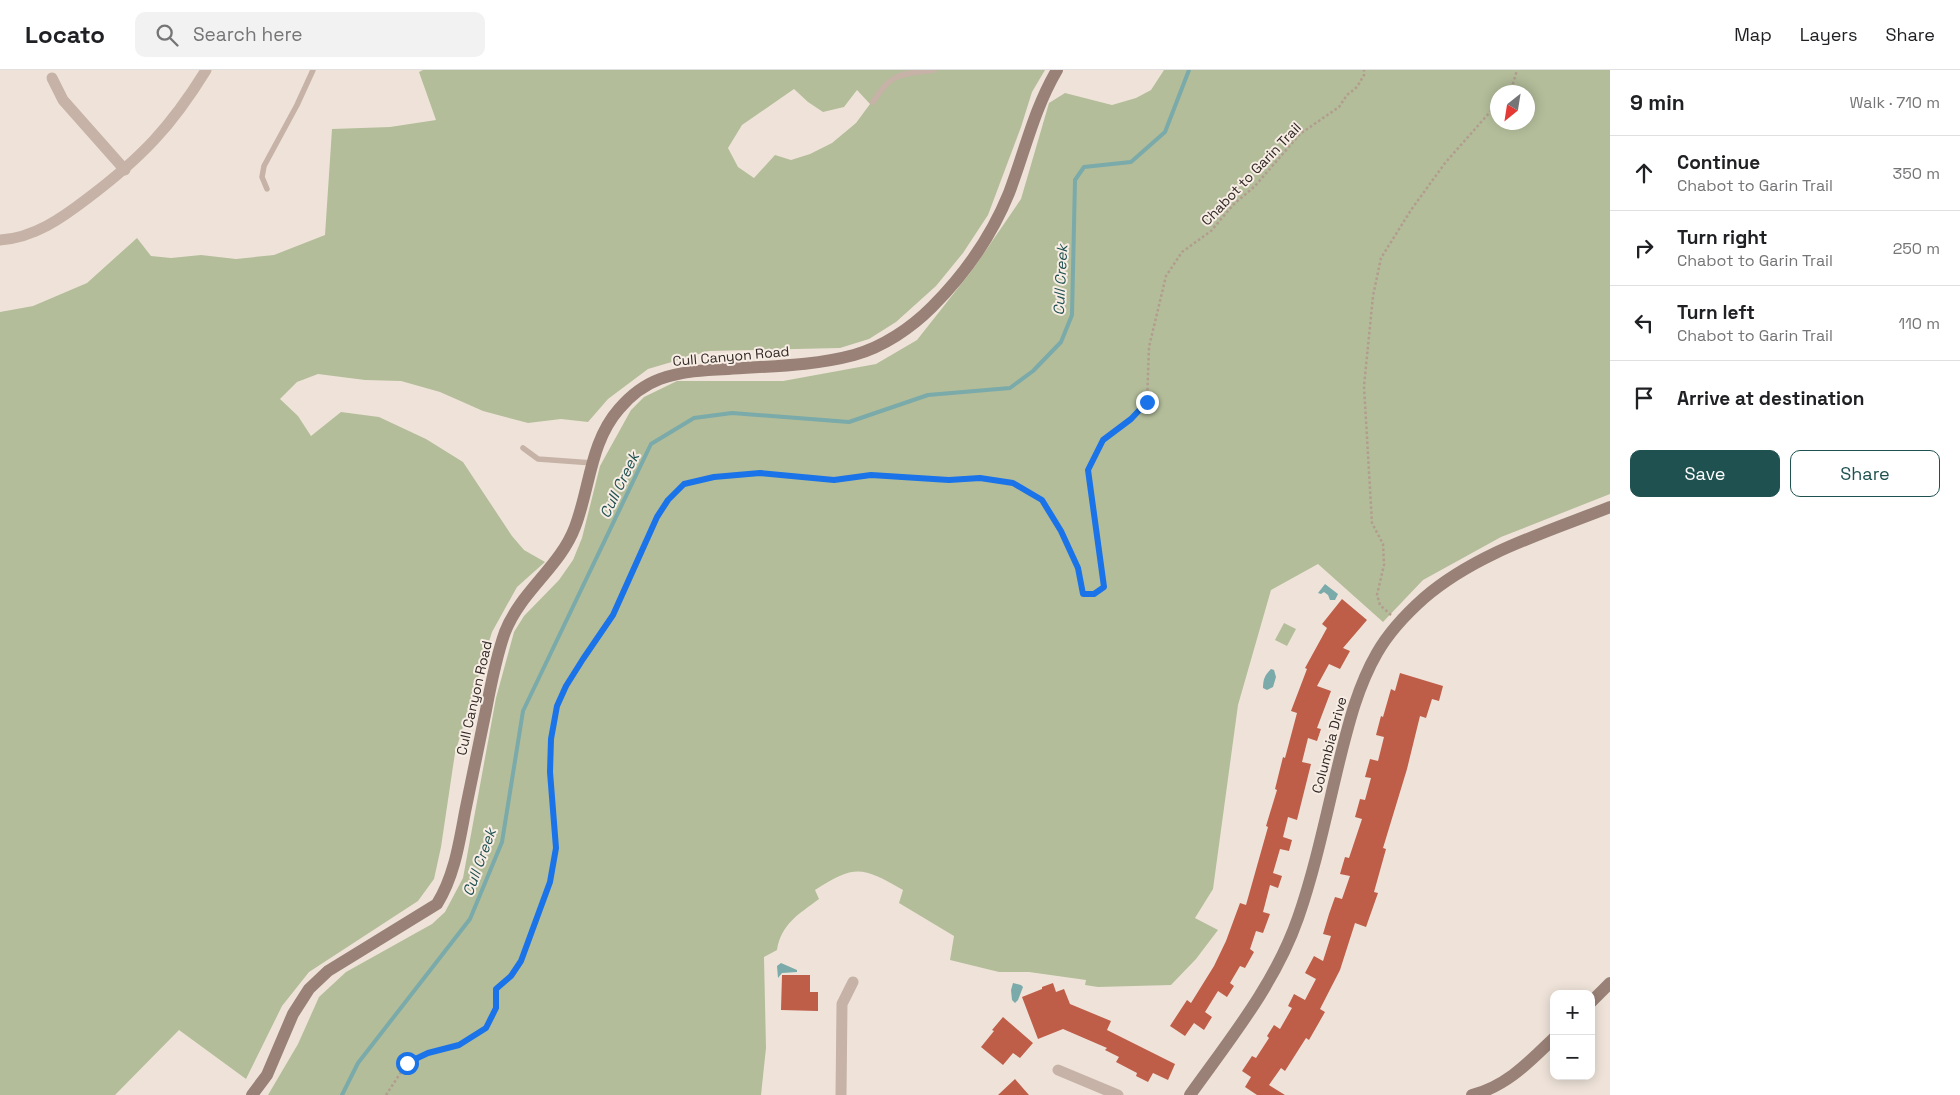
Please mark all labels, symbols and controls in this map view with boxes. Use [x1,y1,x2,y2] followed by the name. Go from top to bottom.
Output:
[135,12,485,57] search box
[25,19,105,50] text: Locato
[153,21,181,49] icon: search
[193,22,302,47] text: Search here
[1734,23,1772,46] text: Map
[1800,23,1857,46] text: Layers
[1885,23,1935,46] text: Share
[1490,85,1535,130] north arrow
[1630,89,1685,116] text: 9 min
[1850,92,1940,113] text: Walk · 710 m
[1197,119,1305,229] street label: Chabot to Garin Trail
[1677,150,1760,175] text: Continue
[1630,159,1658,187] icon: ahead
[1893,163,1940,184] text: 350 m
[1677,175,1833,196] text: Chabot to Garin Trail
[1677,225,1767,250] text: Turn right
[1630,234,1658,262] icon: right
[1893,238,1940,259] text: 250 m
[1049,242,1071,316] water label: Cull Creek
[1677,250,1833,271] text: Chabot to Garin Trail
[1677,300,1755,325] text: Turn left
[1630,309,1658,337] icon: left
[1898,313,1940,334] text: 110 m
[1677,325,1833,346] text: Chabot to Garin Trail
[672,342,790,370] street label: Cull Canyon Road
[1630,384,1658,412] icon: arrive
[1677,386,1865,411] text: Arrive at destination
[1136,391,1159,414] route end
[595,447,644,521] water label: Cull Creek
[1630,450,1780,497] button: Save
[1790,450,1940,497] button: Share
[452,639,496,757] street label: Cull Canyon Road
[1307,695,1351,795] street label: Columbia Drive
[458,824,501,899] water label: Cull Creek
[1550,990,1595,1080] map controls
[1550,990,1595,1035] button: +
[1550,1035,1595,1080] button: −
[396,1052,419,1075] route start

